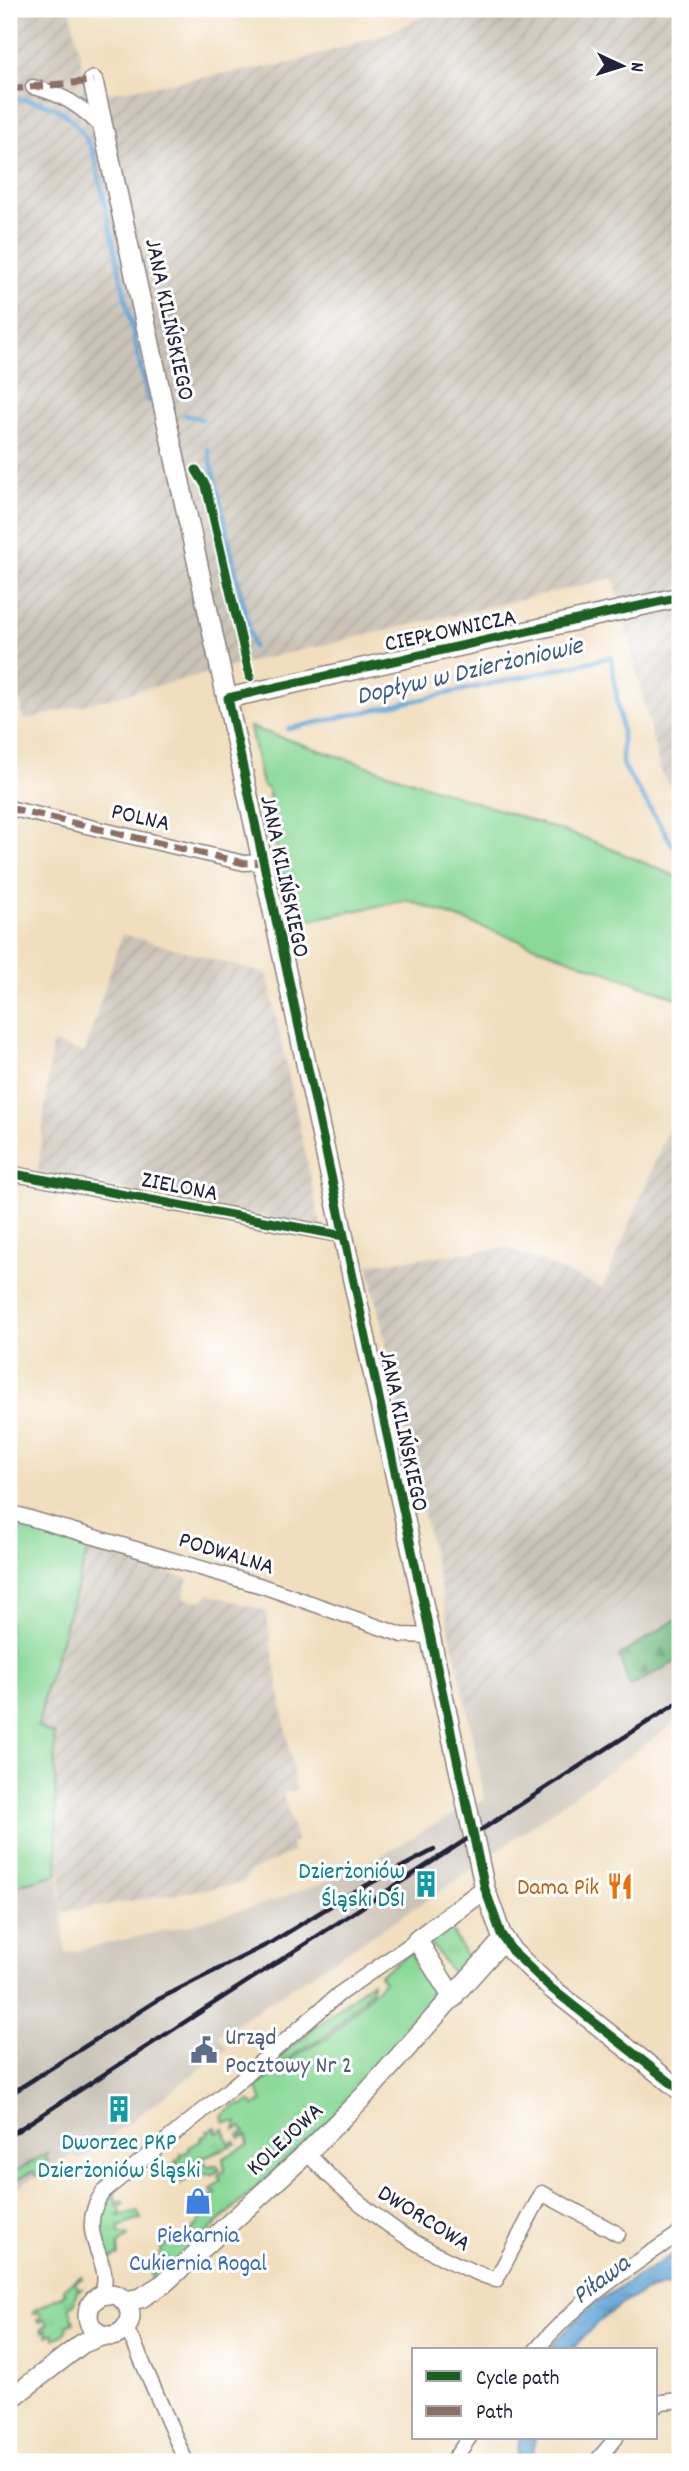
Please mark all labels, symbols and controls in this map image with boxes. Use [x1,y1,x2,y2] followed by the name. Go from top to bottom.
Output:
[588,32,658,102] north arrow
[622,61,649,73] text: N
[134,235,202,404] street label: JANA KILIŃSKIEGO
[382,601,520,662] street label: CIEPŁOWNICZA
[353,628,588,716] water label: Dopływ w Dzierżoniowie
[249,792,317,961] street label: JANA KILIŃSKIEGO
[108,796,173,842] street label: POLNA
[138,1164,221,1212] street label: ZIELONA
[368,1346,436,1515] street label: JANA KILIŃSKIEGO
[174,1524,278,1586] street label: PODWALNA
[298,1856,405,1918] place label: Dzierżoniów Śląski DŚ1
[411,1869,441,1899] building icon: Dzierżoniów Śląski DŚ1
[605,1871,635,1901] restaurant icon: Dama Pik
[517,1872,599,1906] place label: Dama Pik
[225,2022,352,2084] place label: Urząd Pocztowy Nr 2
[189,2035,219,2065] public building icon: Urząd Pocztowy Nr 2
[104,2094,134,2124] building icon: Dworzec PKP Dzierżoniów Śląski
[240,2095,332,2185] street label: KOLEJOWA
[38,2127,200,2189] place label: Dworzec PKP Dzierżoniów Śląski
[370,2178,477,2262] street label: DWORCOWA
[183,2186,213,2216] shop icon: Piekarnia Cukiernia Rogal
[129,2220,267,2282] place label: Piekarnia Cukiernia Rogal
[565,2246,640,2315] water label: Piława
[412,2348,658,2440] legend
[476,2365,559,2395] text: Cycle path
[476,2399,513,2429] text: Path

